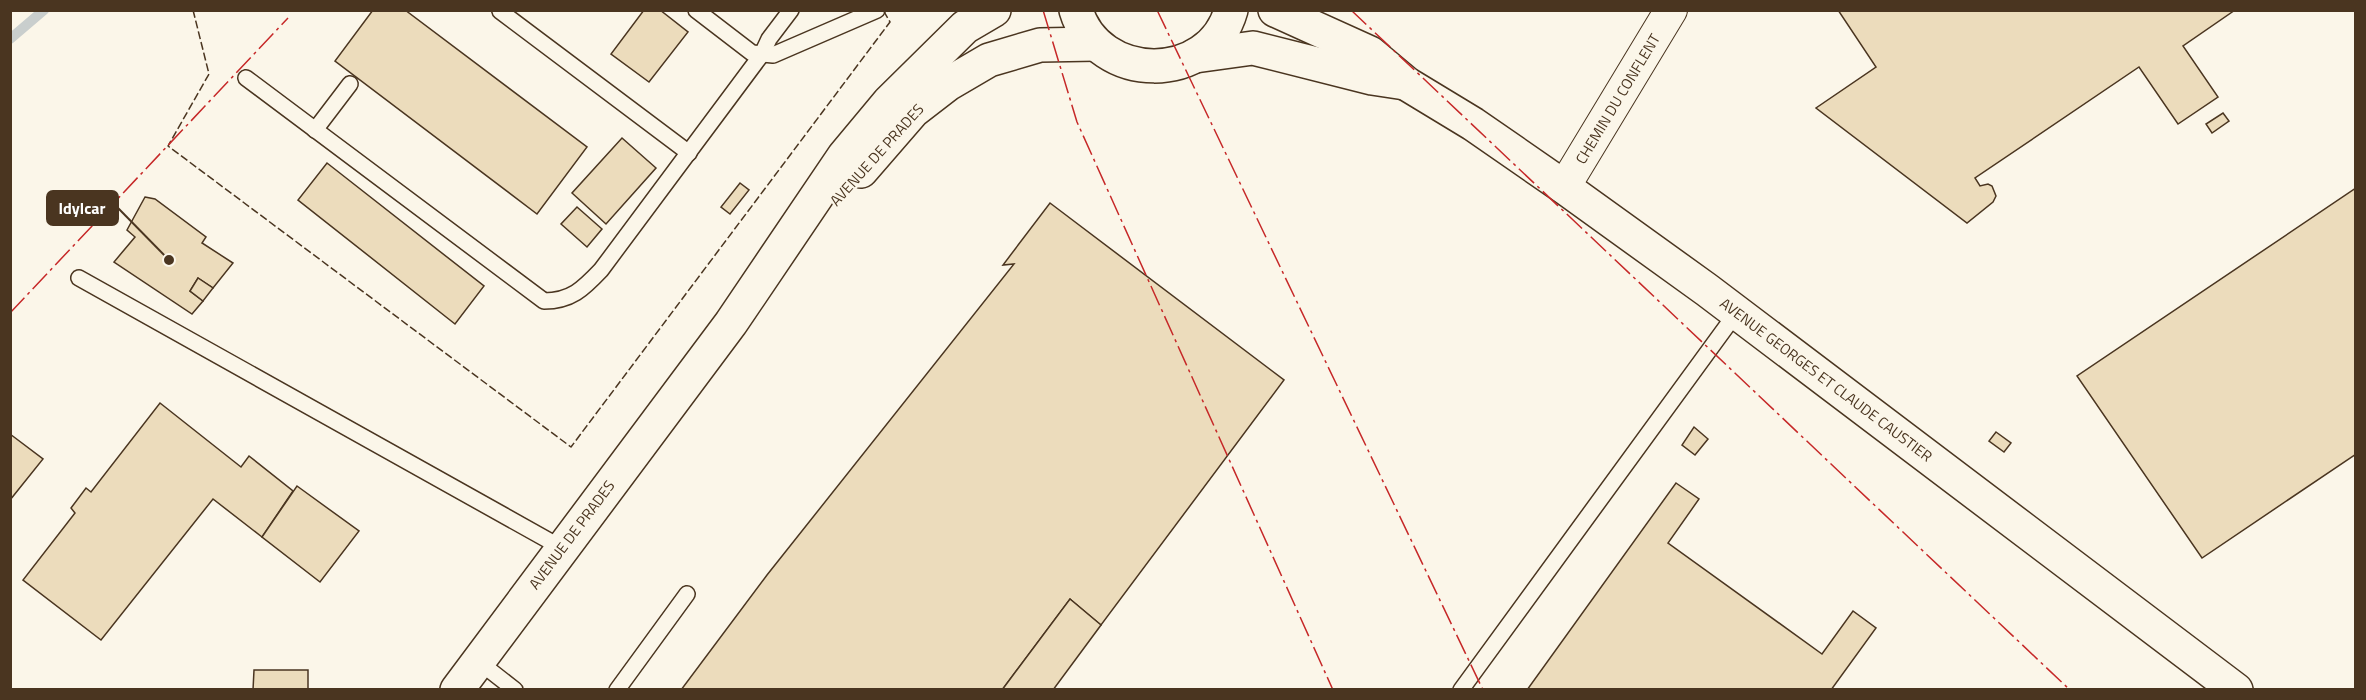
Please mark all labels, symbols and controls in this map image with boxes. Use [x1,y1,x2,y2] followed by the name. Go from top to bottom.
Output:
[1570,29,1666,168] street label: CHEMIN DU CONFLENT
[824,98,929,211] street label: AVENUE DE PRADES
[47,191,118,225] callout: Idylcar
[59,196,105,220] text: Idylcar
[1715,292,1937,467] street label: AVENUE GEORGES ET CLAUDE CAUSTIER
[523,475,620,594] street label: AVENUE DE PRADES

